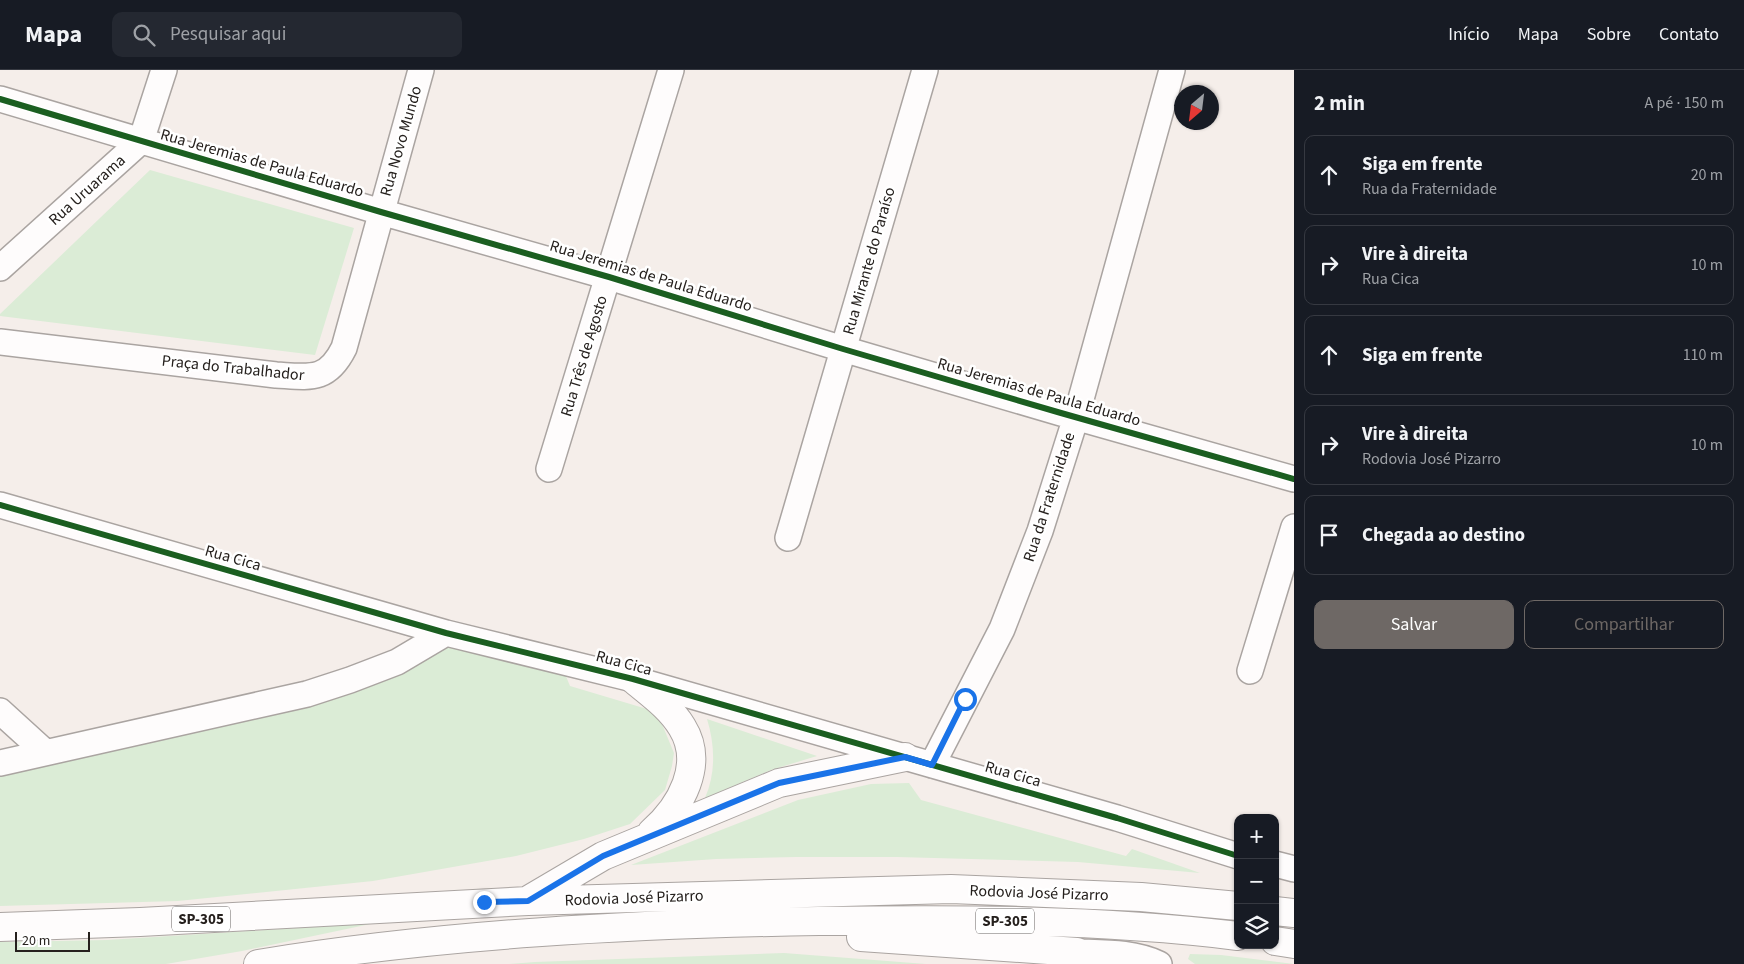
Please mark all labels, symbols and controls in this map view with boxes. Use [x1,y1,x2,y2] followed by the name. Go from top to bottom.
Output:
[112,12,462,57] search box
[25,17,82,52] text: Mapa
[130,21,158,49] icon: search
[170,21,286,48] text: Pesquisar aqui
[1448,22,1490,47] text: Início
[1518,22,1559,47] text: Mapa
[1587,22,1631,47] text: Sobre
[1659,22,1719,47] text: Contato
[375,83,427,199] street label: Rua Novo Mundo
[1174,85,1219,130] north arrow
[1314,88,1365,118] text: 2 min
[1645,92,1724,114] text: A pé · 150 m
[158,123,366,203] street label: Rua Jeremias de Paula Eduardo
[44,150,130,230] street label: Rua Uruarama
[1362,151,1483,178] text: Siga em frente
[1315,161,1343,189] icon: ahead
[1691,164,1723,186] text: 20 m
[1362,178,1497,200] text: Rua da Fraternidade
[837,185,901,337] street label: Rua Mirante do Paraíso
[547,235,755,317] street label: Rua Jeremias de Paula Eduardo
[1362,241,1468,268] text: Vire à direita
[1315,251,1343,279] icon: right
[1691,254,1723,276] text: 10 m
[1362,268,1419,290] text: Rua Cica
[555,293,613,419] street label: Rua Três de Agosto
[1315,341,1343,369] icon: ahead
[1362,342,1483,369] text: Siga em frente
[1683,344,1723,366] text: 110 m
[161,350,306,386] street label: Praça do Trabalhador
[935,352,1143,432] street label: Rua Jeremias de Paula Eduardo
[1362,421,1468,448] text: Vire à direita
[1018,429,1080,565] street label: Rua da Fraternidade
[1315,431,1343,459] icon: right
[1691,434,1723,456] text: 10 m
[1362,448,1501,470] text: Rodovia José Pizarro
[1315,521,1343,549] icon: arrive
[1362,522,1525,549] text: Chegada ao destino
[202,540,264,576] street label: Rua Cica
[1314,600,1514,649] button: Salvar
[1524,600,1724,649] button: Compartilhar
[593,645,655,681] street label: Rua Cica
[954,688,977,711] route start
[982,756,1044,792] street label: Rua Cica
[1234,814,1279,949] map controls
[1234,814,1279,859] button: +
[1234,859,1279,904] button: −
[969,880,1109,906] street label: Rodovia José Pizarro
[564,885,704,911] street label: Rodovia José Pizarro
[473,891,496,914] route end
[1234,904,1279,949] button: layers
[172,906,230,932] road number: SP-305
[976,908,1034,934] road number: SP-305
[15,929,90,952] scale bar
[22,931,50,951] text: 20 m

